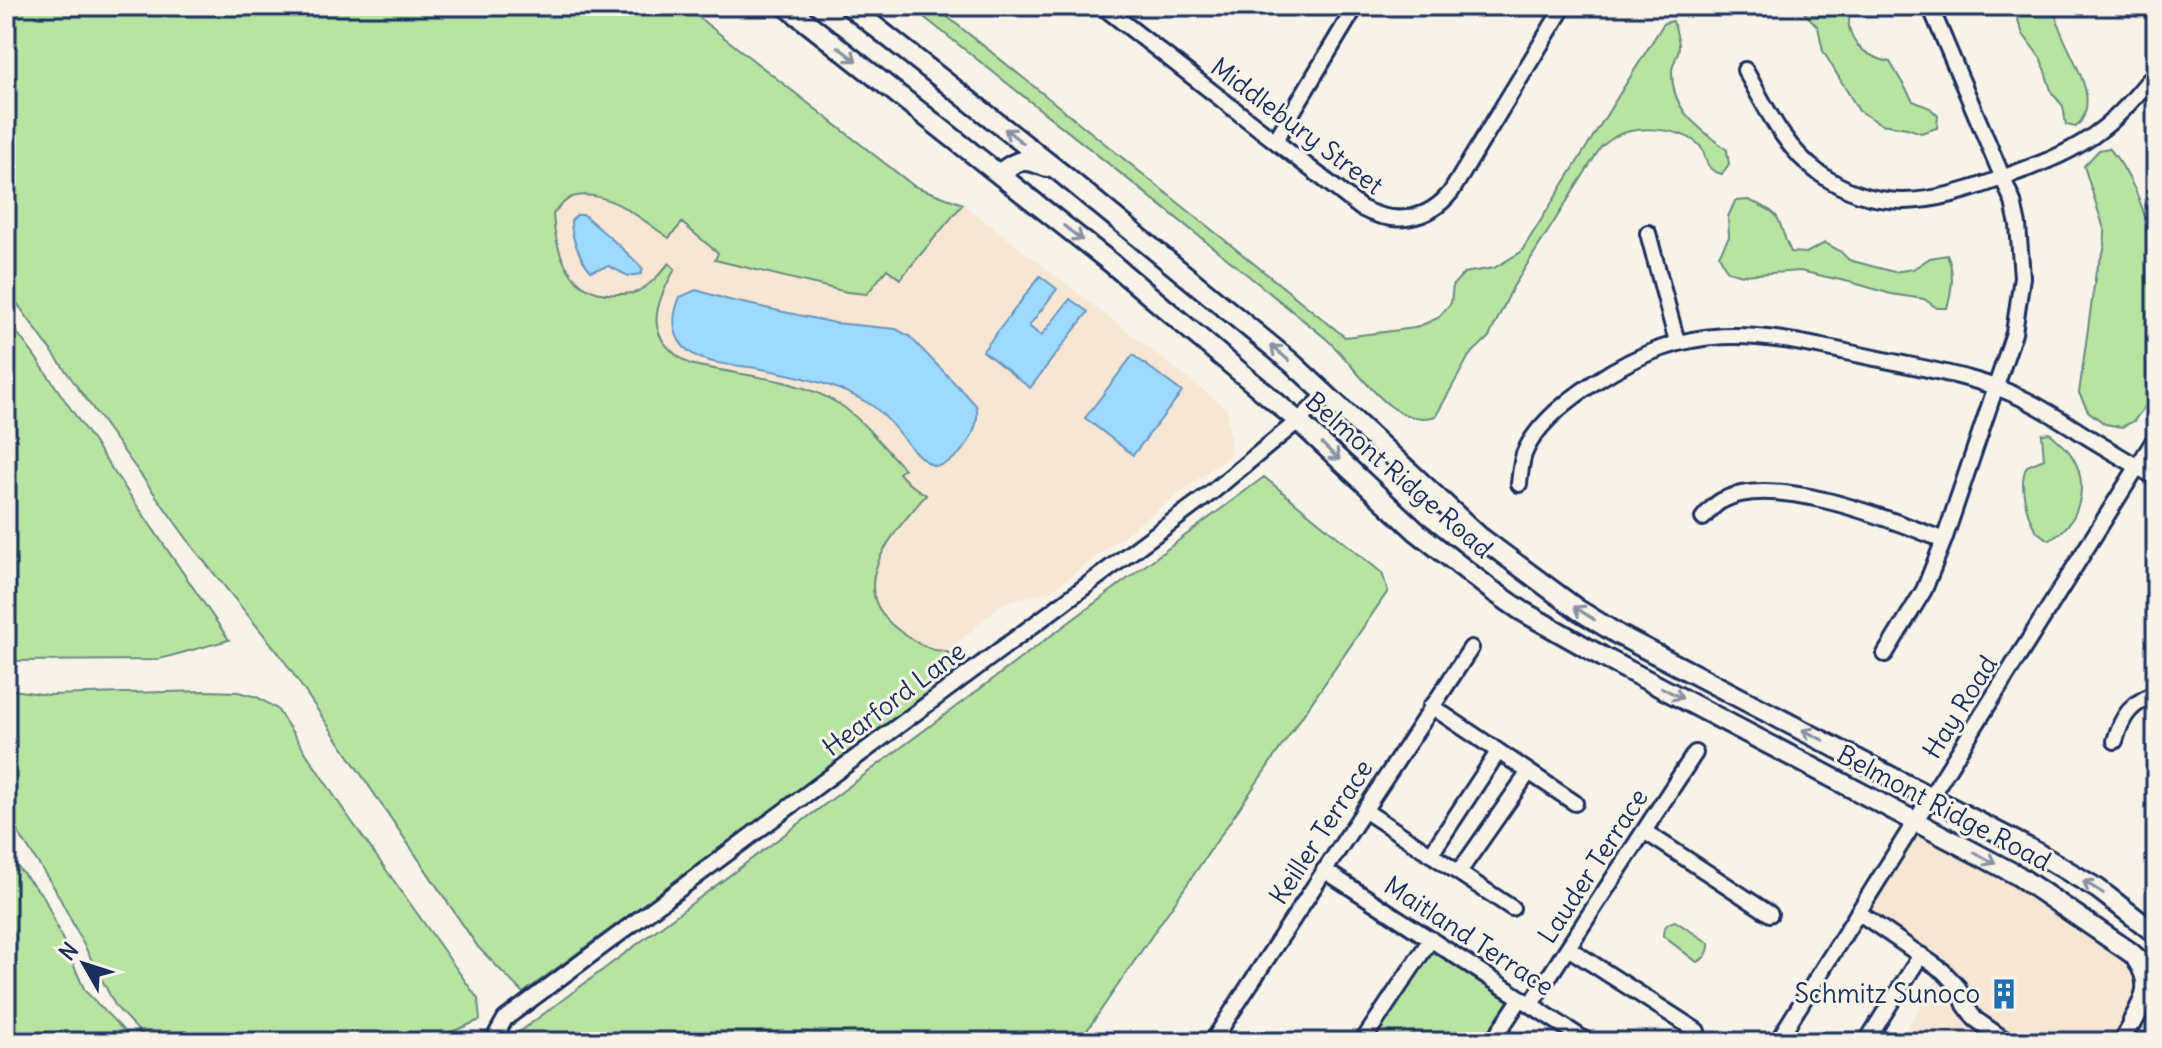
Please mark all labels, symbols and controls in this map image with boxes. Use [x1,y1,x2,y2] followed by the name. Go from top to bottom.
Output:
[836,46,857,63] one-way arrow
[1204,50,1390,201] street label: Middlebury Street
[1004,127,1025,144] one-way arrow
[1062,224,1083,241] one-way arrow
[1271,344,1291,362] one-way arrow
[1299,384,1500,565] street label: Belmont Ridge Road
[1321,442,1341,460] one-way arrow
[1573,604,1595,621] one-way arrow
[816,634,972,763] street label: Hearford Lane
[1915,649,2004,764] street label: Hay Road
[1660,685,1684,701] one-way arrow
[1801,727,1825,743] one-way arrow
[1832,737,2057,878] street label: Belmont Ridge Road
[1262,753,1380,910] street label: Keiller Terrace
[1530,782,1655,949] street label: Lauder Terrace
[1973,851,1997,866] one-way arrow
[1378,868,1560,1003] street label: Maitland Terrace
[2083,879,2105,896] one-way arrow
[44,924,124,1004] north arrow
[53,937,84,966] text: N
[1794,977,1980,1010] place label: Schmitz Sunoco
[1987,977,2021,1011] building icon: Schmitz Sunoco

